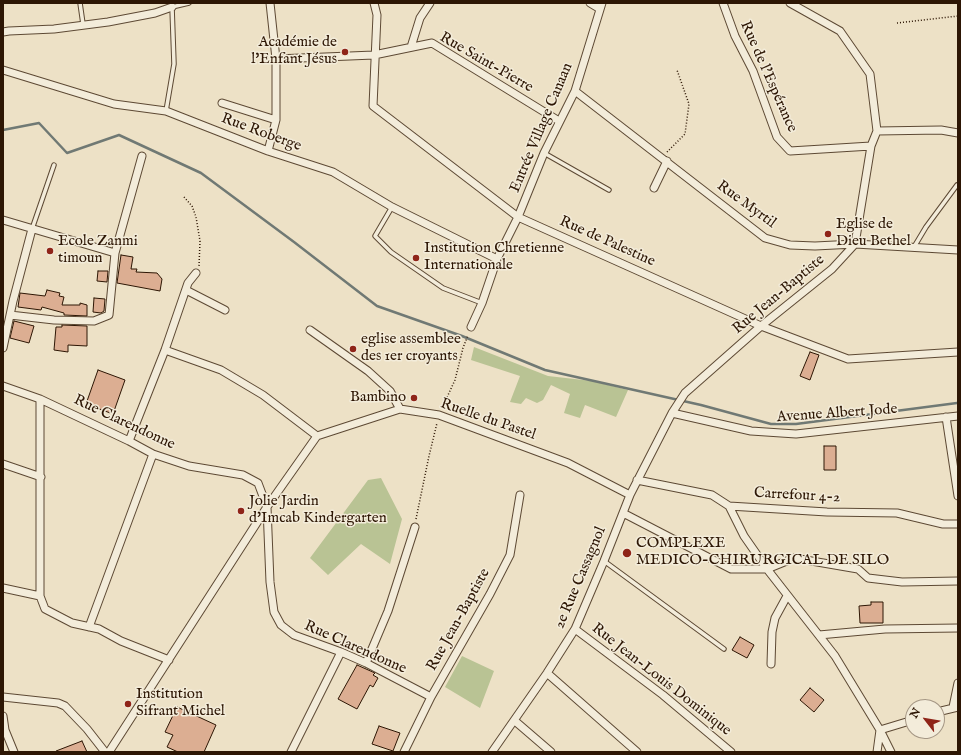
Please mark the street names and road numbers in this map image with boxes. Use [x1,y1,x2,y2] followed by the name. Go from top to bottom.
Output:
[735,19,801,135] street label: Rue de l'Espérance
[436,29,536,97] street label: Rue Saint-Pierre
[507,61,577,195] street label: Entrée Village Canaan
[218,110,304,156] street label: Rue Roberge
[713,177,779,233] street label: Rue Myrtil
[556,213,658,271] street label: Rue de Palestine
[729,251,829,339] street label: Rue Jean-Baptiste
[70,392,178,454] street label: Rue Clarendonne
[438,395,538,445] street label: Ruelle du Pastel
[776,401,898,427] street label: Avenue Albert Jode
[753,485,841,507] street label: Carrefour 4-2
[551,524,611,632] street label: 2e Rue Cassagnol
[423,566,495,674] street label: Rue Jean-Baptiste
[301,617,409,679] street label: Rue Clarendonne
[588,620,734,740] street label: Rue Jean-Louis Dominique

